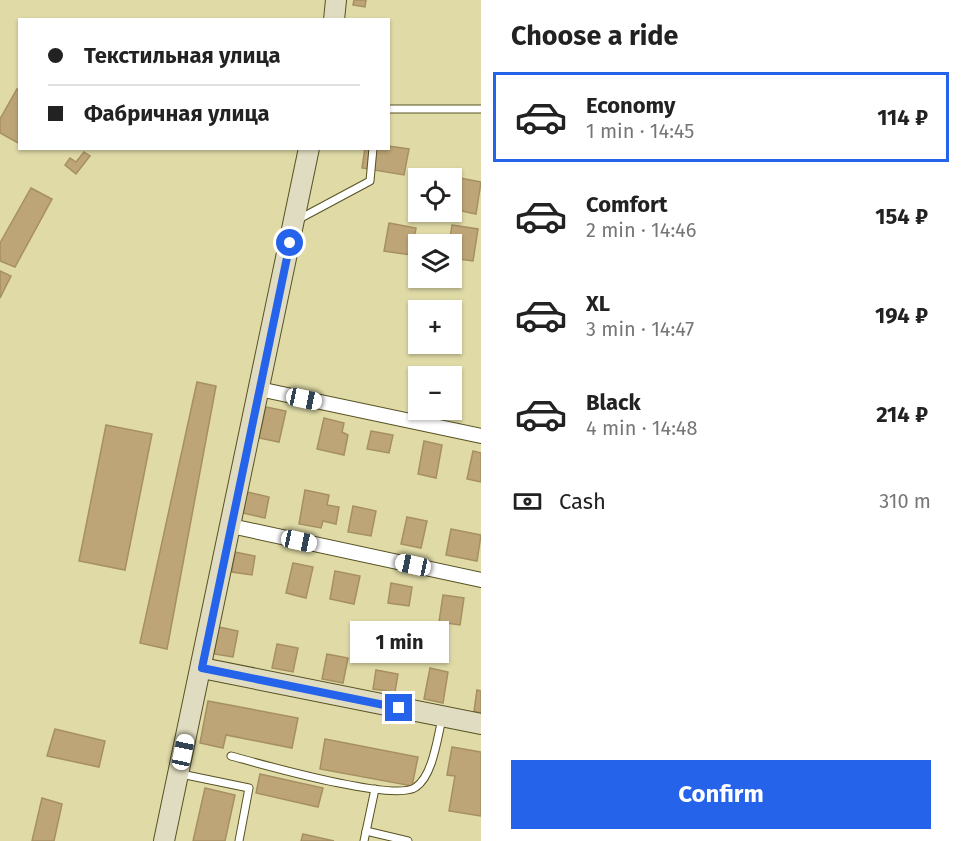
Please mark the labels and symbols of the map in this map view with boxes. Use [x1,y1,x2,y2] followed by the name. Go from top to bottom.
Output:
[276,229,303,256] route start
[285,386,323,412] car
[280,528,318,554] car
[394,552,432,578] car
[350,621,448,663] callout: 1 min
[385,694,412,721] route end
[170,733,196,771] car

